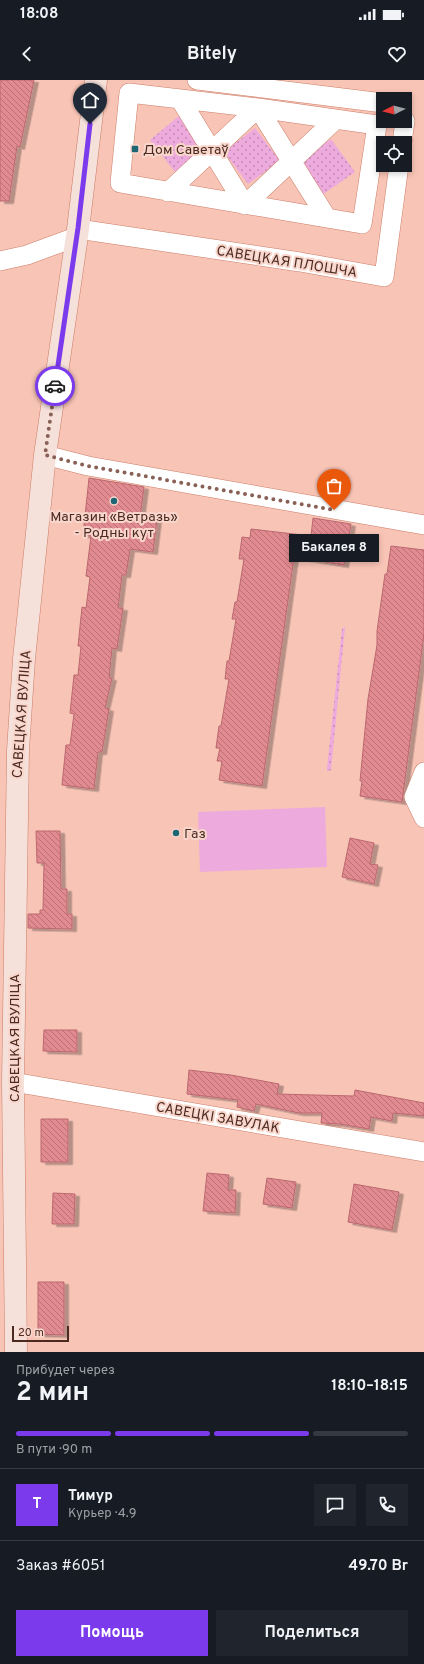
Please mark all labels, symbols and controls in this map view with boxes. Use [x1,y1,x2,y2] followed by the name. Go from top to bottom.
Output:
[20,5,58,24] text: 18:08
[16,43,38,65] icon: back
[187,43,237,66] text: Bitely
[386,43,408,65] icon: heart
[73,83,107,124] pin
[79,89,101,111] icon: home
[376,92,412,128] north arrow
[376,92,412,172] map controls
[376,136,412,172] button: locate
[143,142,229,159] place label: Дом Саветаў
[130,144,140,154] marker: Дом Саветаў
[215,243,358,282] street label: САВЕЦКАЯ ПЛОШЧА
[35,366,75,406] courier
[44,375,66,397] icon: car
[317,469,351,510] pin
[323,475,345,497] icon: bag
[109,496,119,506] marker: Магазин «Ветразь» - Родны кут
[50,509,178,542] place label: Магазин «Ветразь» - Родны кут
[289,534,379,562] callout: Бакалея 8
[301,540,367,556] text: Бакалея 8
[10,649,35,779] street label: САВЕЦКАЯ ВУЛІЦА
[184,826,206,843] place label: Газ
[171,828,181,838] marker: Газ
[7,974,24,1102] street label: САВЕЦКАЯ ВУЛІЦА
[155,1099,281,1138] street label: САВЕЦКІ ЗАВУЛАК
[12,1324,69,1343] scale bar
[18,1326,44,1340] text: 20 m
[16,1363,115,1379] text: Прибудет через
[16,1377,89,1410] text: 2 мин
[331,1377,408,1396] text: 18:10–18:15
[16,1442,92,1458] text: В пути · 90 m
[314,1484,356,1526] button: chat
[366,1484,408,1526] button: phone
[68,1487,113,1506] text: Тимур
[32,1495,42,1514] text: Т
[68,1506,137,1522] text: Курьер · 4.9
[16,1557,105,1576] text: Заказ #6051
[348,1557,408,1576] text: 49.70 Br
[16,1610,208,1656] button: Помощь
[216,1610,408,1656] button: Поделиться

